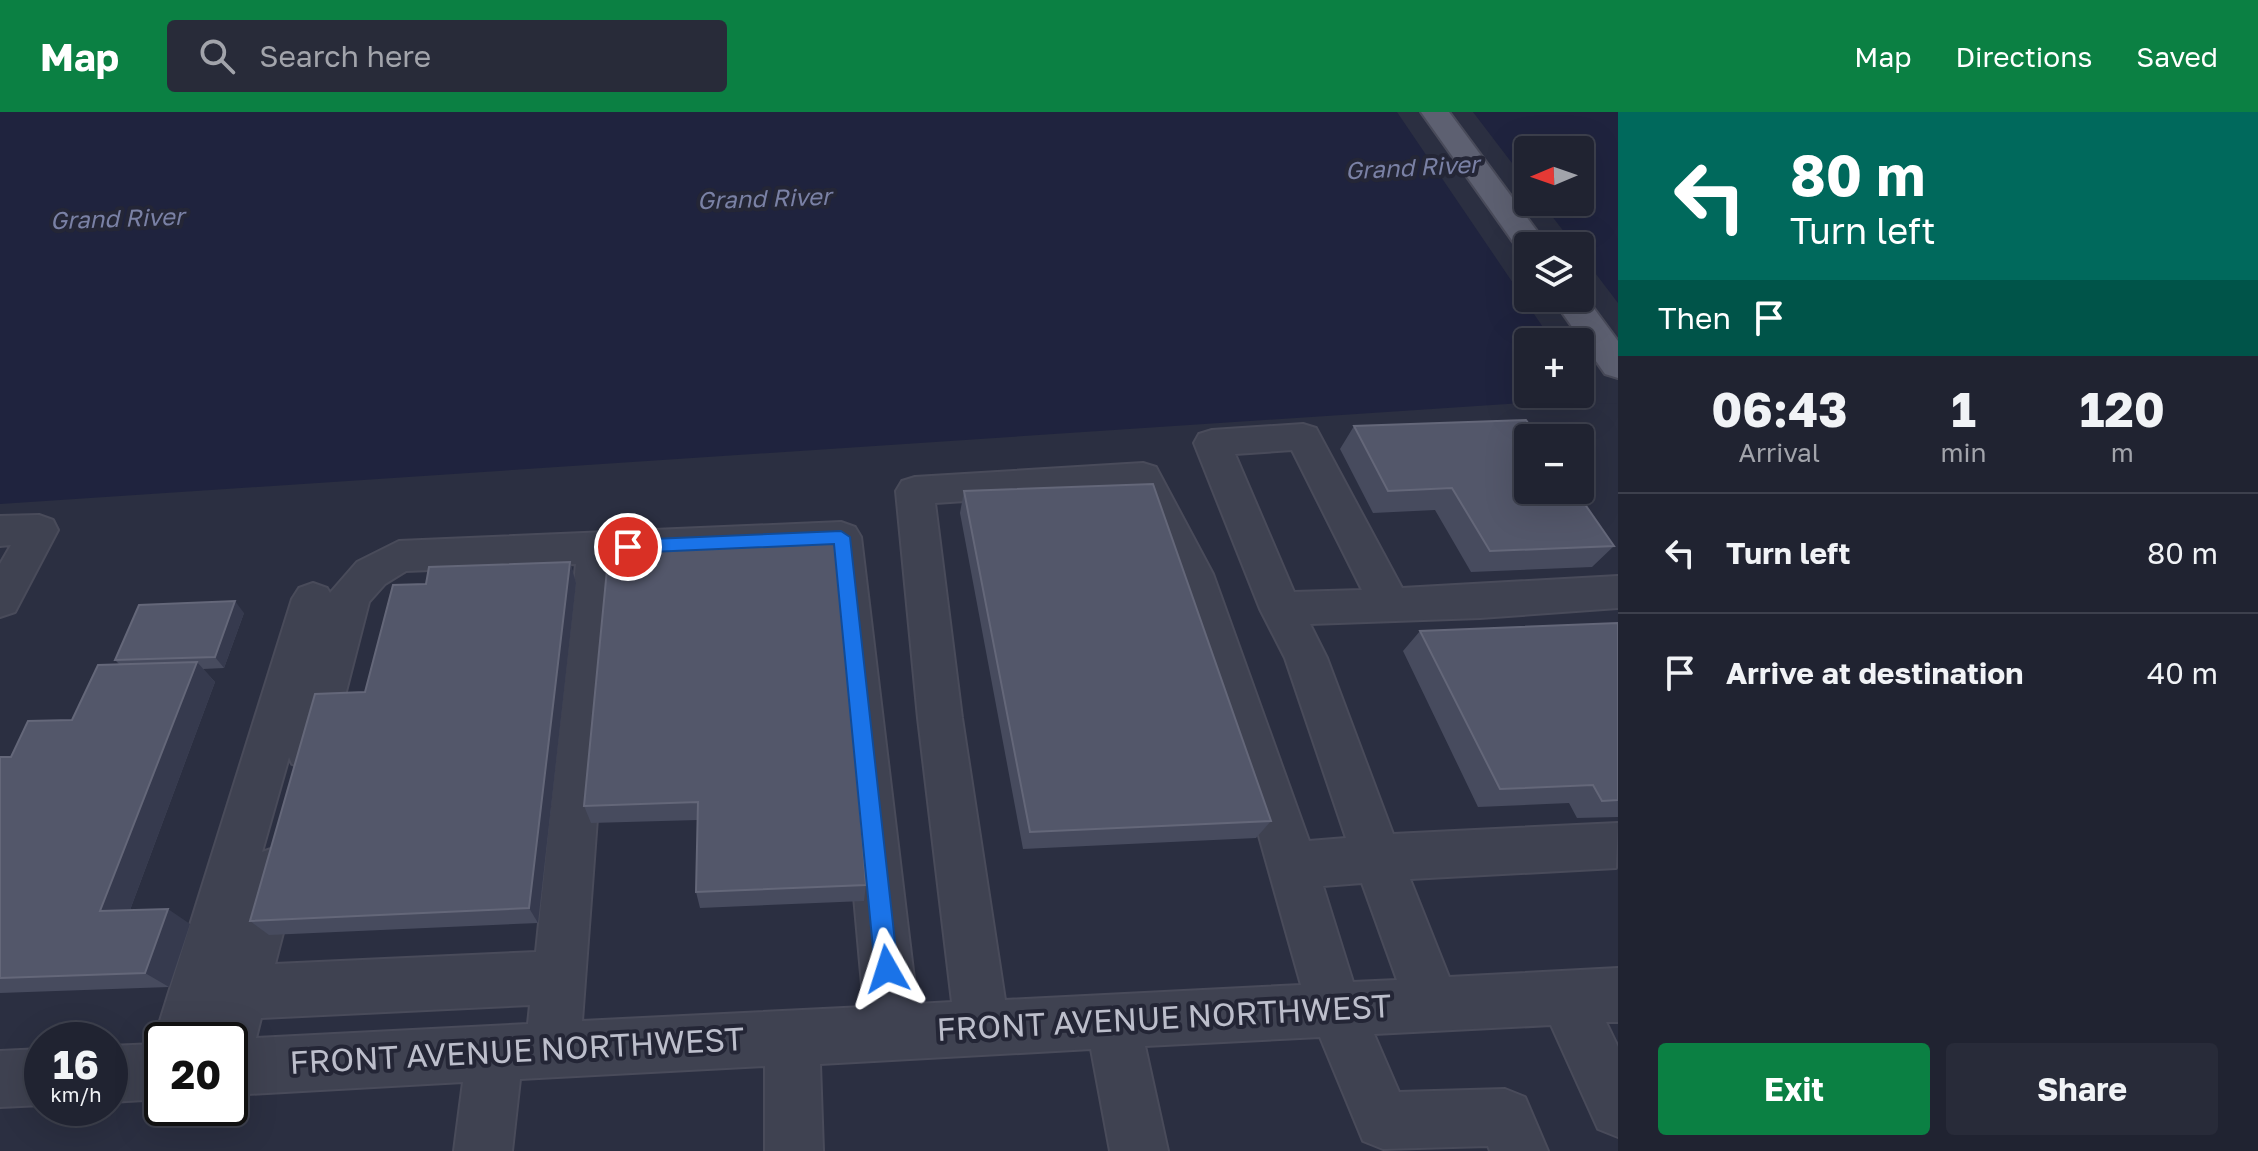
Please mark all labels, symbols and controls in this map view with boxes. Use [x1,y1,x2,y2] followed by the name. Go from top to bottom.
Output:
[167,20,727,92] search box
[40,34,119,79] text: Map
[195,34,239,78] icon: search
[259,38,431,74] text: Search here
[1854,40,1911,73] text: Map
[1955,40,2092,73] text: Directions
[2136,40,2218,73] text: Saved
[1514,136,1594,216] north arrow
[1514,136,1594,504] map controls
[1790,141,1925,208] text: 80 m
[1658,144,1762,248] icon: left
[1344,148,1483,184] water label: Grand River
[696,181,835,214] water label: Grand River
[49,201,188,234] water label: Grand River
[1790,209,1936,252] text: Turn left
[1514,232,1594,312] button: layers
[1747,296,1791,340] icon: arrive
[1658,300,1731,336] text: Then
[1514,328,1594,408] button: +
[1711,380,1847,438] text: 06:43
[1951,380,1976,438] text: 1
[2080,380,2165,438] text: 120
[1514,424,1594,504] button: −
[1739,437,1820,468] text: Arrival
[1941,437,1987,468] text: min
[2111,437,2134,468] text: m
[594,513,662,581] pin
[606,525,650,569] icon: arrive
[1658,531,1702,575] icon: left
[1726,535,1851,571] text: Turn left
[2147,535,2218,571] text: 80 m
[1658,651,1702,695] icon: arrive
[1726,655,2023,691] text: Arrive at destination
[2147,655,2218,691] text: 40 m
[845,927,929,1011] position arrow
[936,986,1392,1048] street label: FRONT AVENUE NORTHWEST
[289,1019,745,1081] street label: FRONT AVENUE NORTHWEST
[144,1022,248,1126] speed limit sign: 20
[53,1040,99,1088] text: 16
[1658,1043,1930,1135] button: Exit
[1946,1043,2218,1135] button: Share
[51,1082,101,1106] text: km/h

